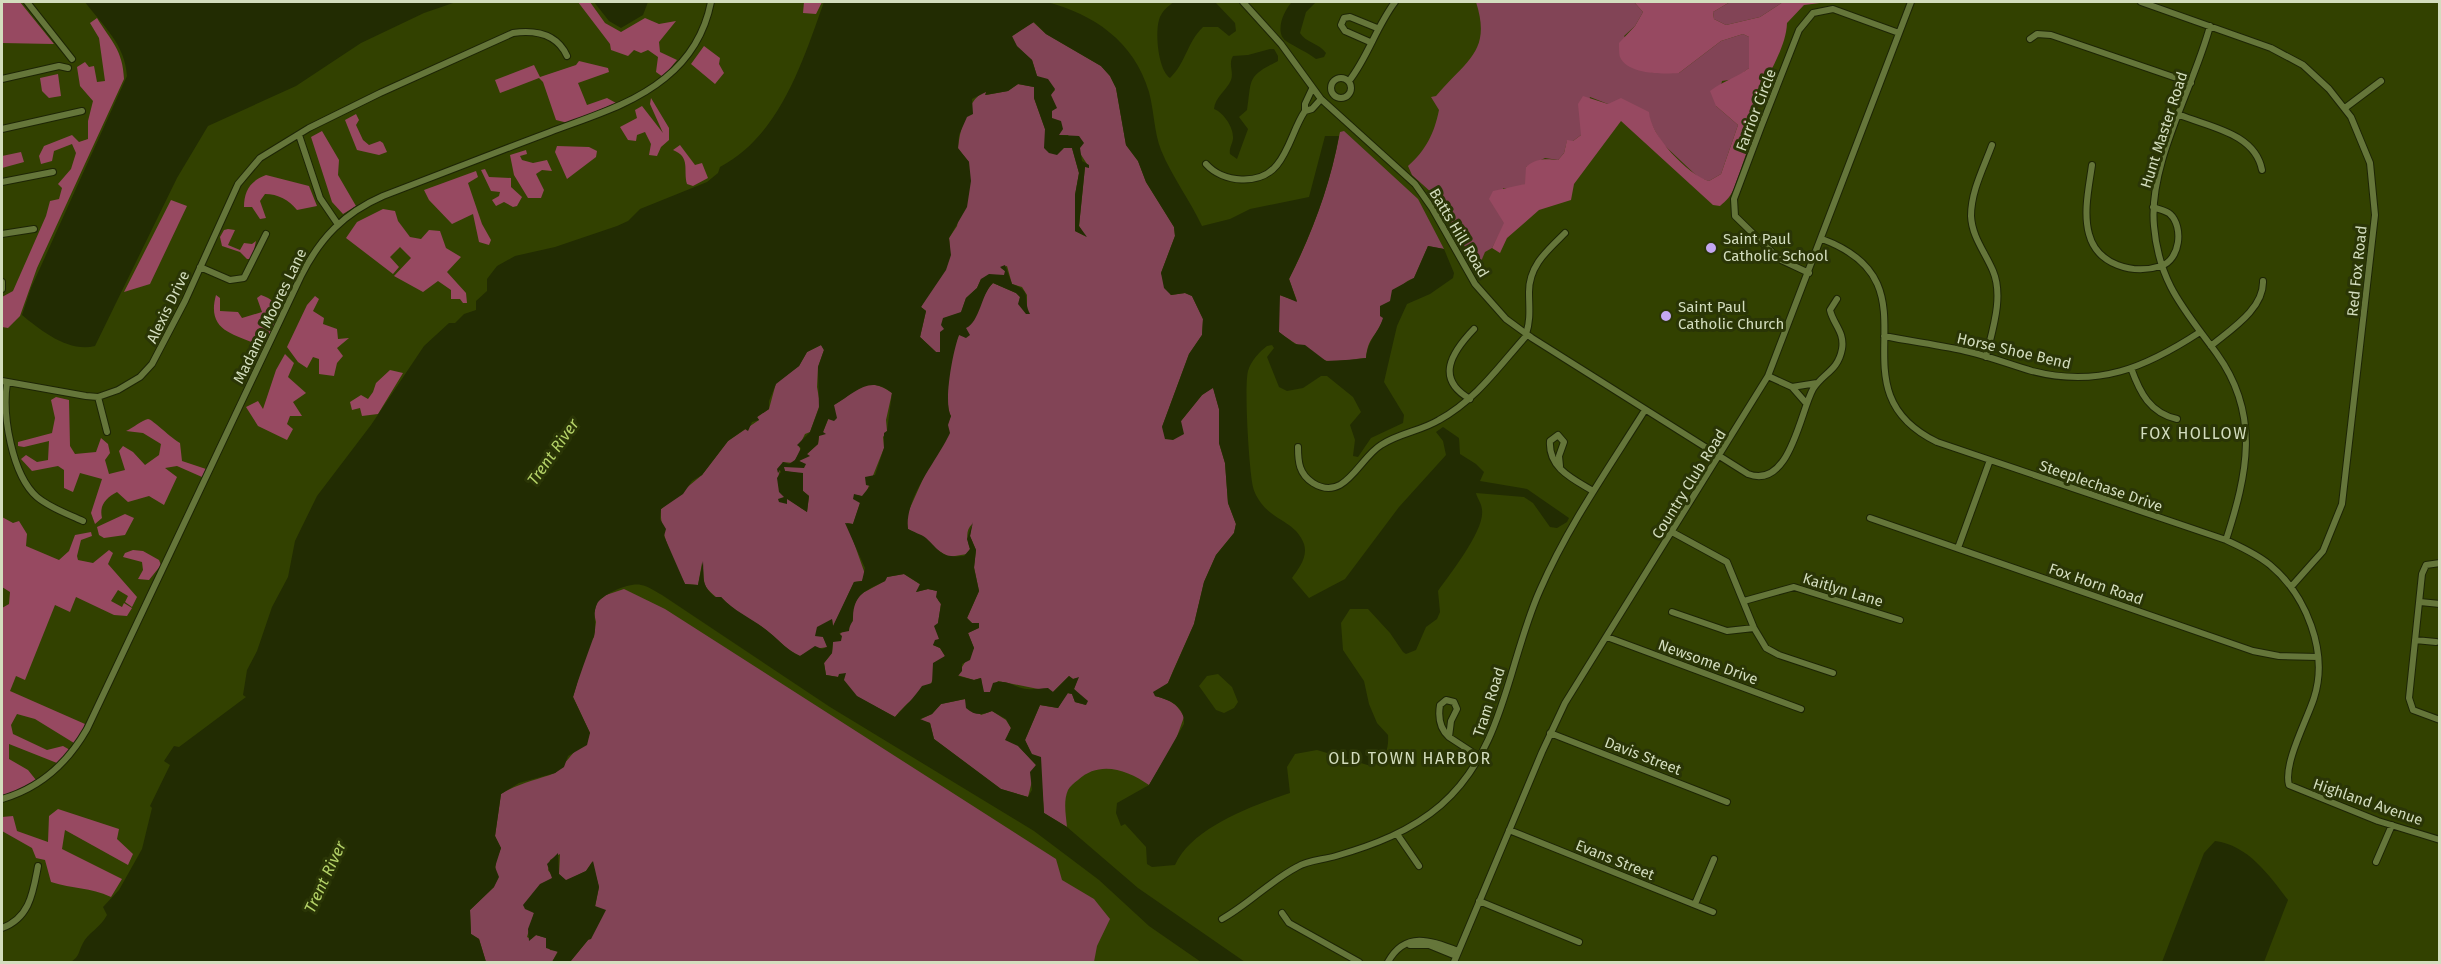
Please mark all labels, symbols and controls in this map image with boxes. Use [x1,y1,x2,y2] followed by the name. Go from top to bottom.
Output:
[1732,66,1780,154] street label: Farrior Circle
[2137,69,2191,191] street label: Hunt Master Road
[1425,185,1493,281] street label: Batts Hill Road
[2343,225,2371,317] street label: Red Fox Road
[1723,230,1829,265] place label: Saint Paul Catholic School
[1704,241,1718,255] marker: Saint Paul Catholic School
[229,245,311,387] street label: Madame Moores Lane
[143,268,193,346] street label: Alexis Drive
[1678,298,1784,333] place label: Saint Paul Catholic Church
[1659,309,1673,323] marker: Saint Paul Catholic Church
[1955,329,2073,373] street label: Horse Shoe Bend
[523,414,583,489] water label: Trent River
[2140,424,2248,443] district label: FOX HOLLOW
[1648,426,1730,542] street label: Country Club Road
[2037,456,2165,516] street label: Steeplechase Drive
[2046,559,2146,609] street label: Fox Horn Road
[1801,569,1885,611] street label: Kaitlyn Lane
[1656,636,1760,688] street label: Newsome Drive
[1469,665,1509,739] street label: Tram Road
[1602,733,1684,779] street label: Davis Street
[1328,749,1492,768] district label: OLD TOWN HARBOR
[2311,775,2425,829] street label: Highland Avenue
[1573,836,1658,884] street label: Evans Street
[300,837,350,916] water label: Trent River

